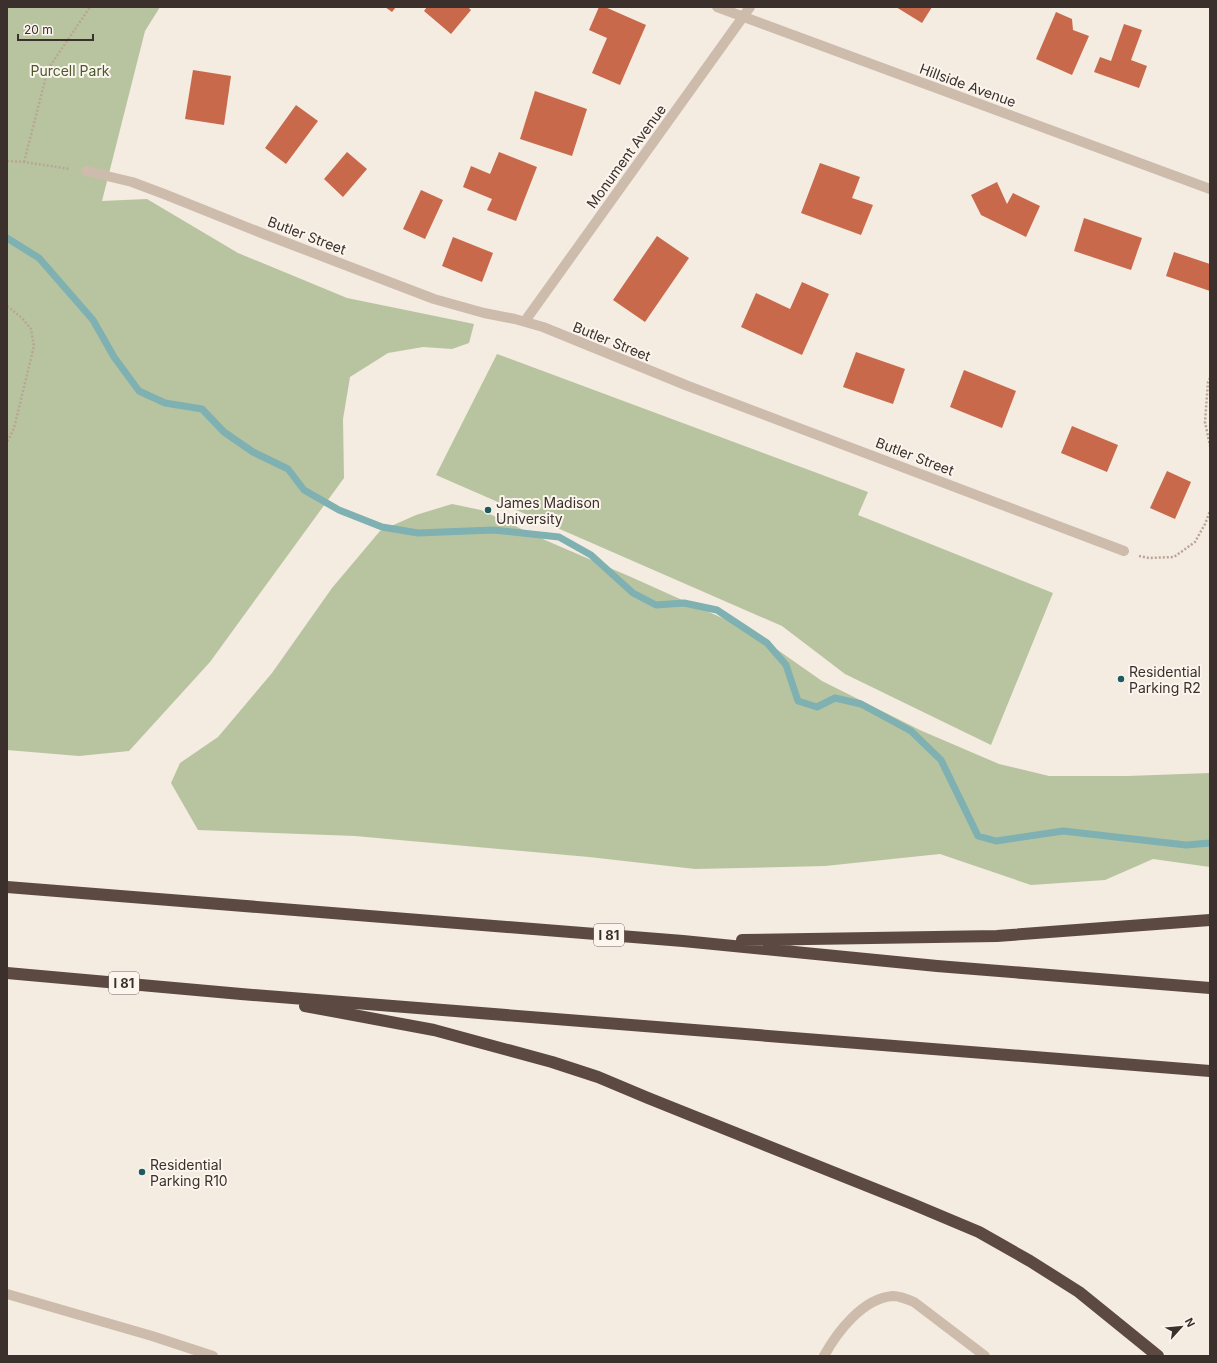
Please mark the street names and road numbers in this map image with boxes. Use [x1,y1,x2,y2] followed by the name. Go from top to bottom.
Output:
[918,60,1018,110] street label: Hillside Avenue
[583,101,669,211] street label: Monument Avenue
[266,212,349,258] street label: Butler Street
[571,318,654,364] street label: Butler Street
[874,433,957,479] street label: Butler Street
[594,924,624,946] road number: I 81
[109,972,139,994] road number: I 81

